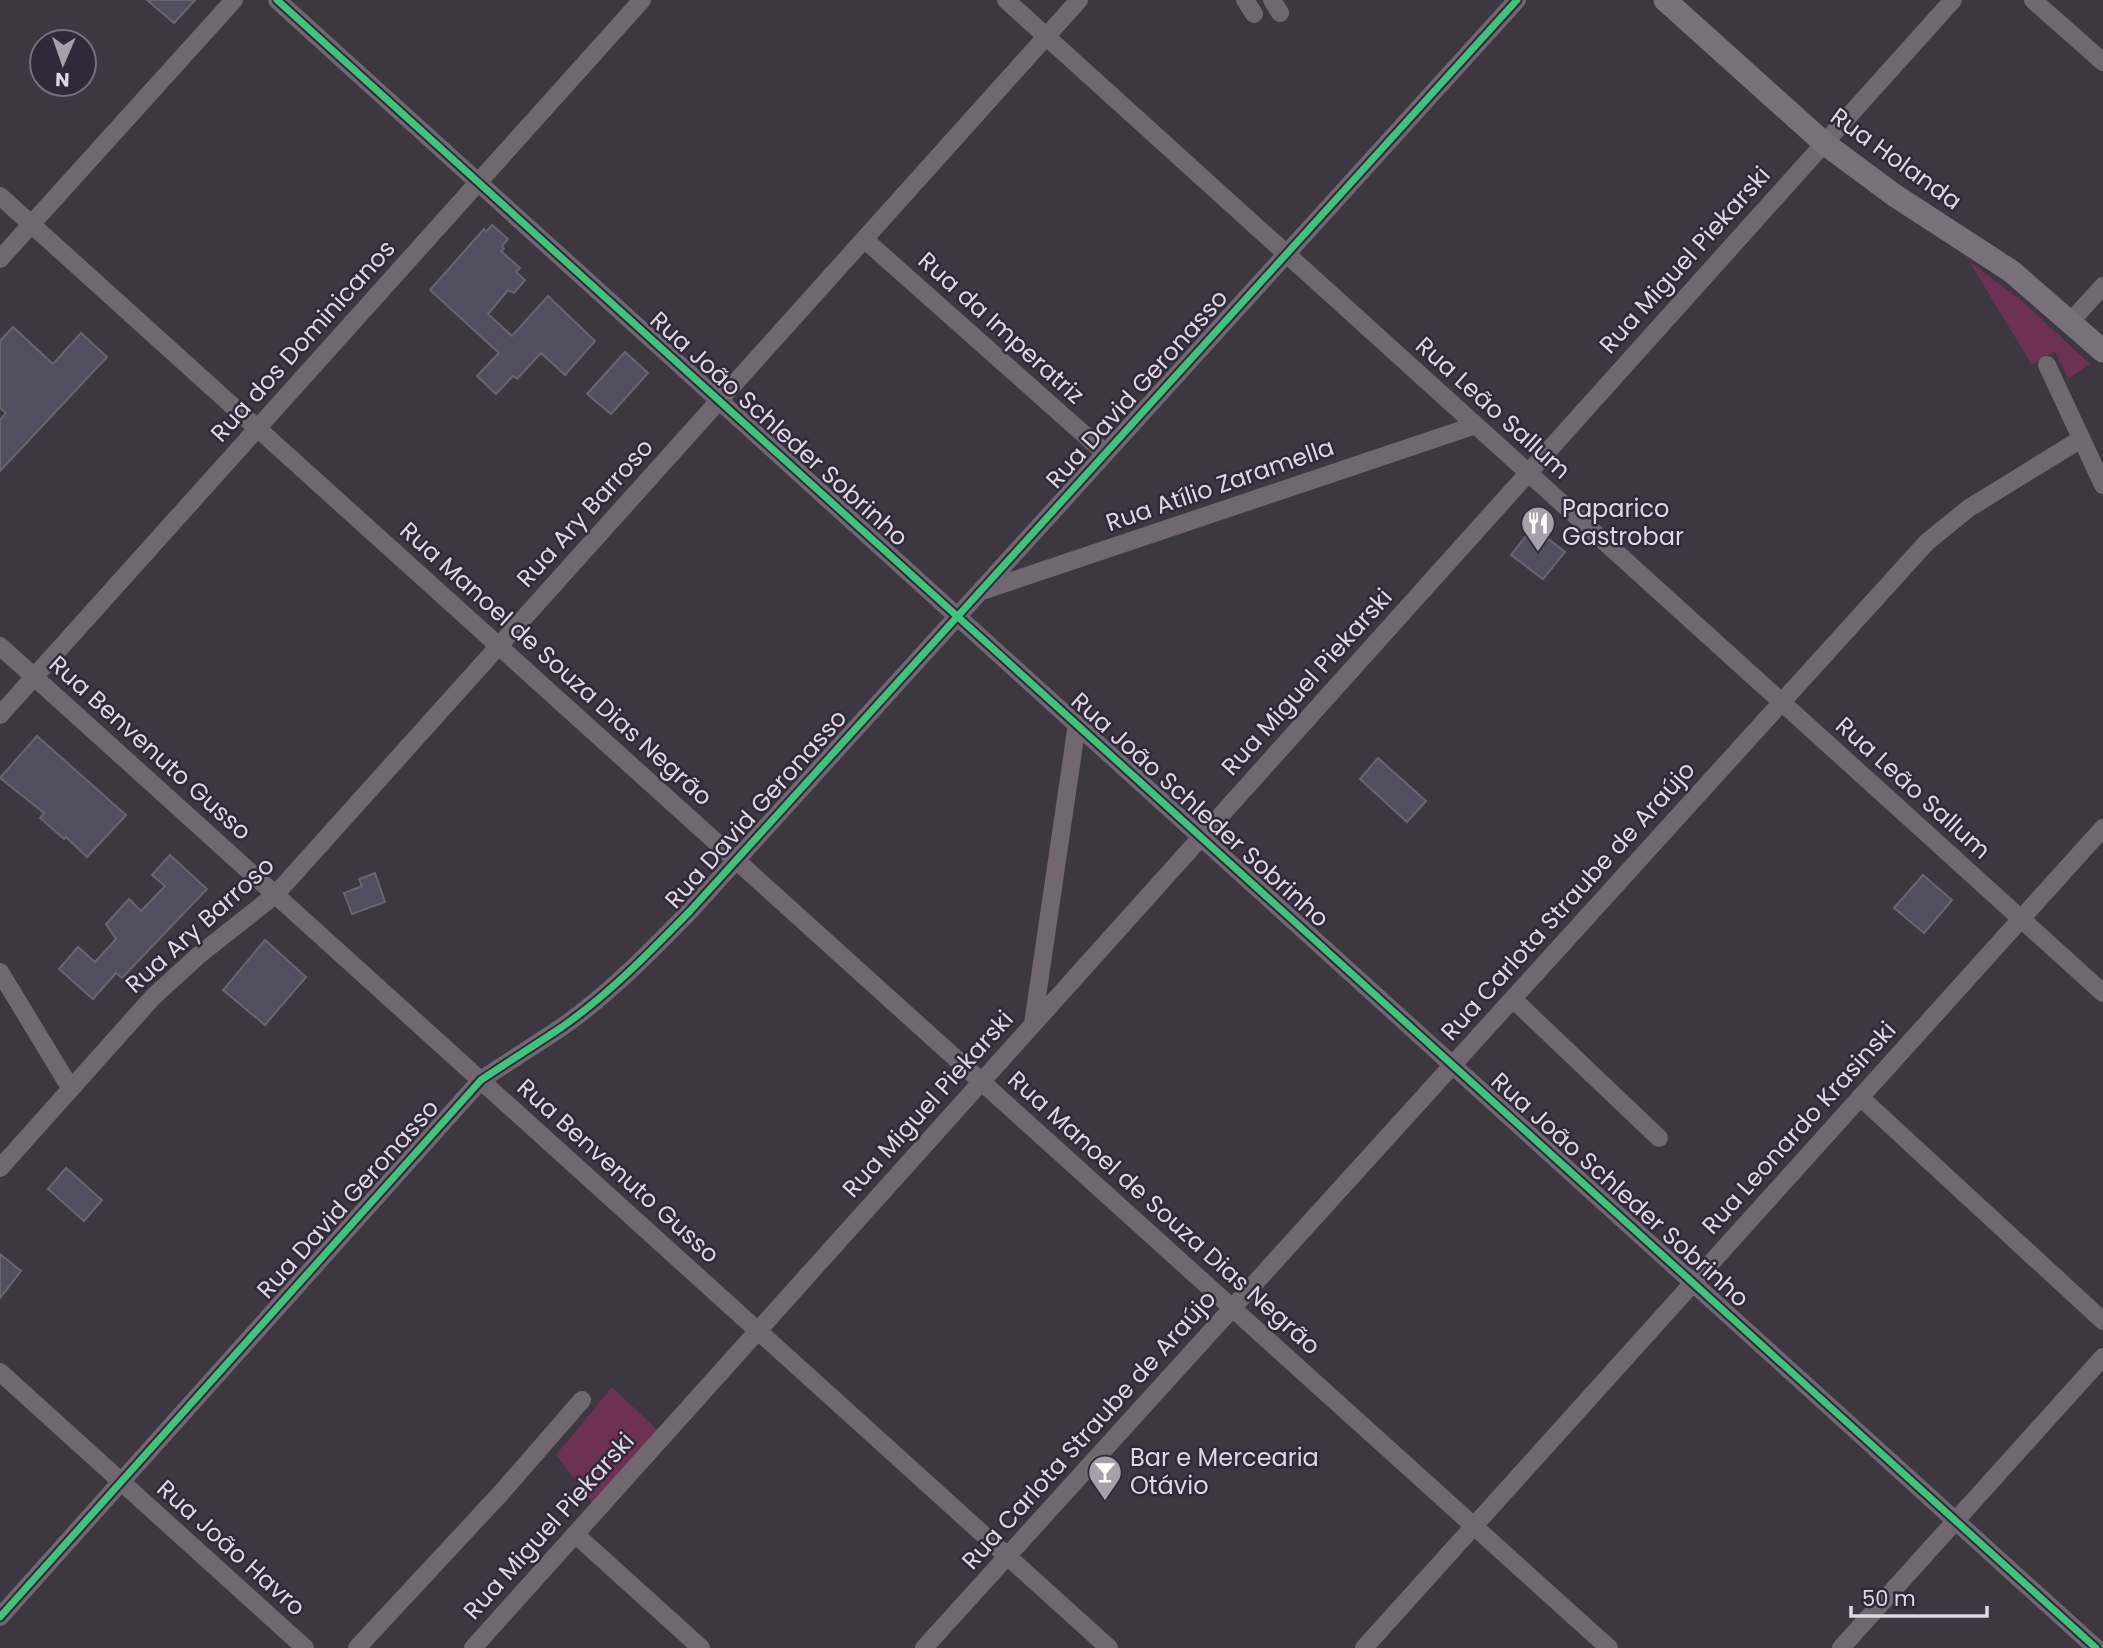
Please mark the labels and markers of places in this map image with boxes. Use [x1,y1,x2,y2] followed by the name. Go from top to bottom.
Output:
[1562,492,1684,553] place label: Paparico Gastrobar
[1519,504,1557,553] restaurant icon: Paparico Gastrobar
[1130,1441,1319,1502] place label: Bar e Mercearia Otávio
[1086,1453,1124,1502] bar icon: Bar e Mercearia Otávio

